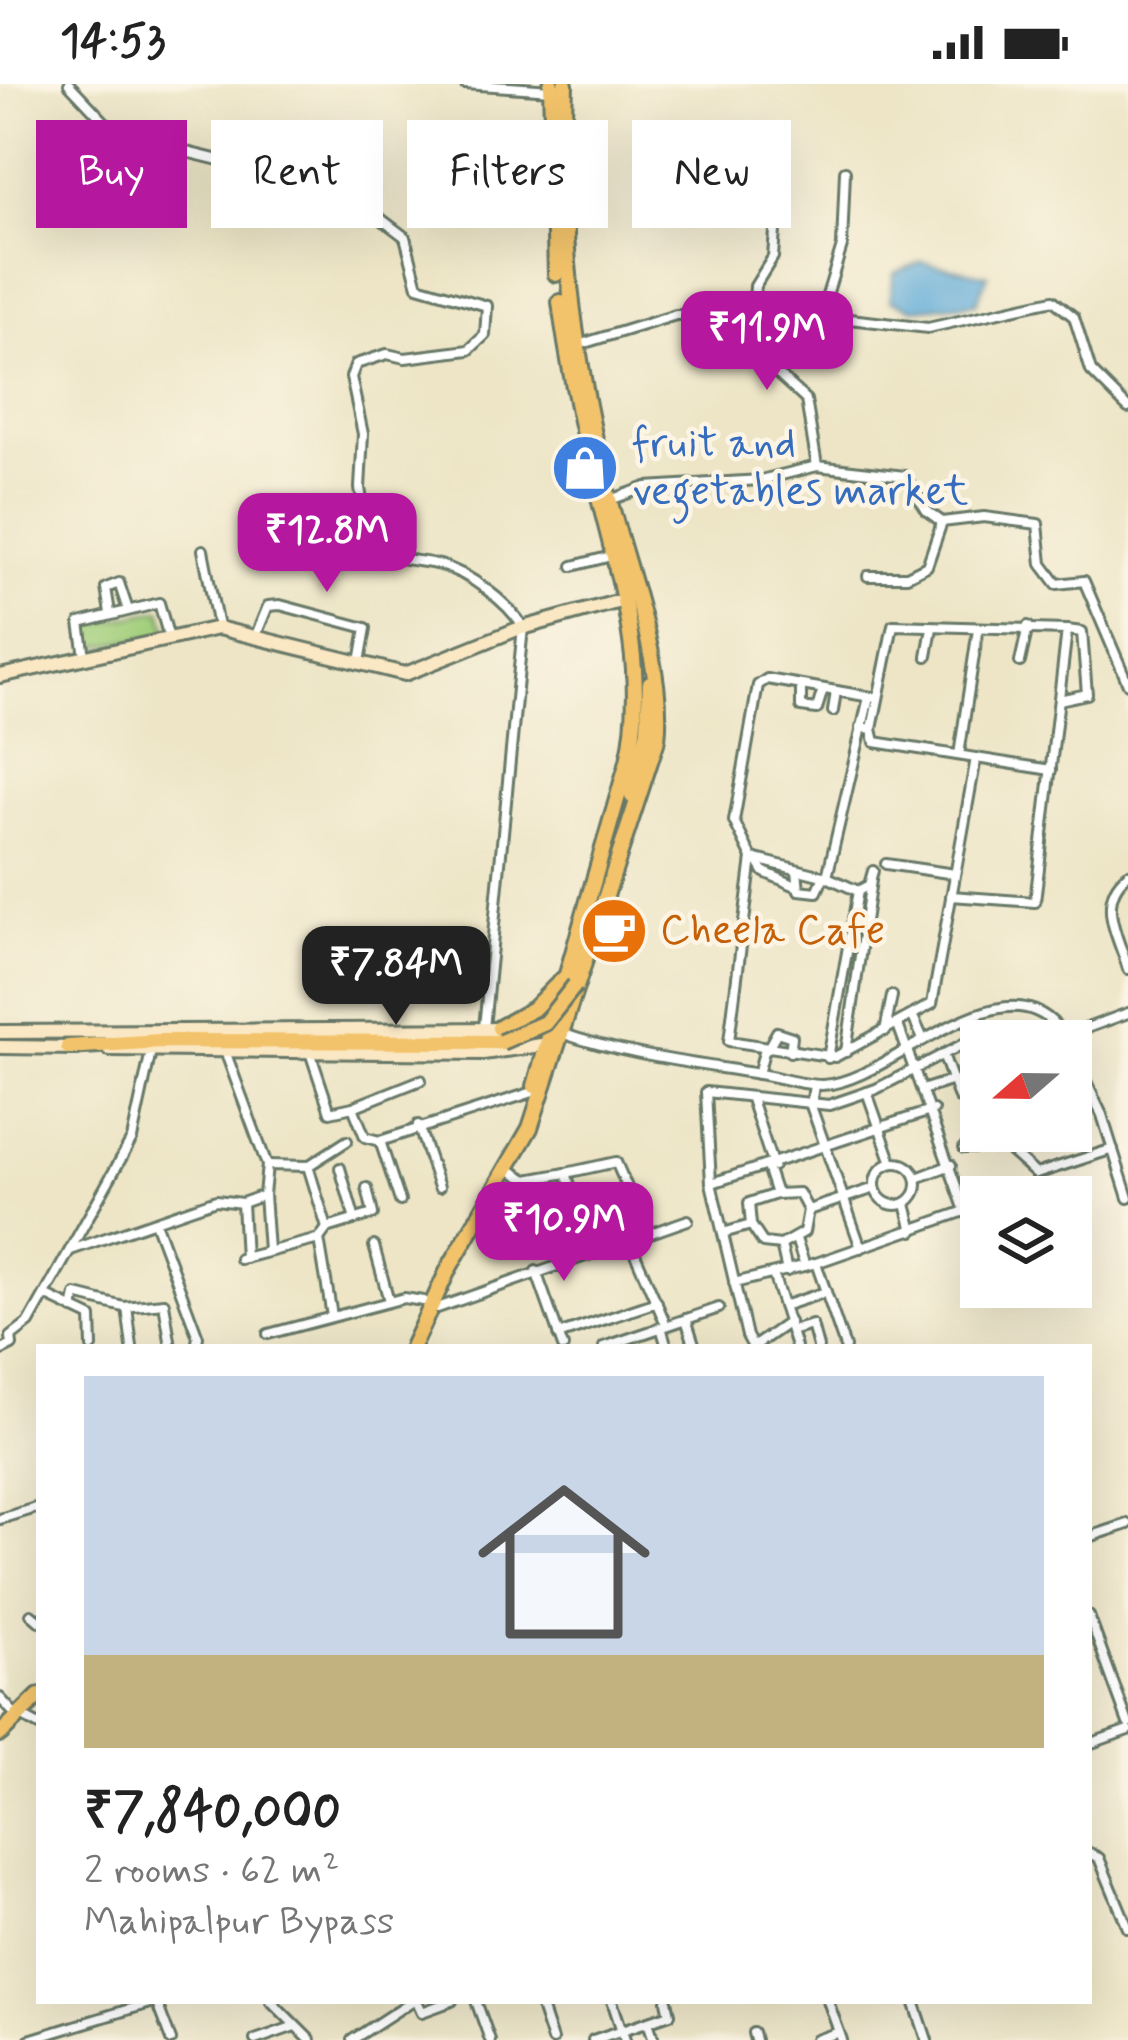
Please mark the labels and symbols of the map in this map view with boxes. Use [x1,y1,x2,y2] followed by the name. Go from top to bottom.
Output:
[669,291,865,393] pin: ₹11.9M
[632,417,969,524] place label: fruit and vegetables market
[550,433,620,503] shop icon: fruit and vegetables market
[229,493,425,595] pin: ₹12.8M
[579,896,649,966] cafe icon: Cheela Cafe
[660,904,885,959] place label: Cheela Cafe
[298,926,494,1028] pin: ₹7.84M
[960,1020,1092,1152] north arrow
[466,1182,662,1284] pin: ₹10.9M

